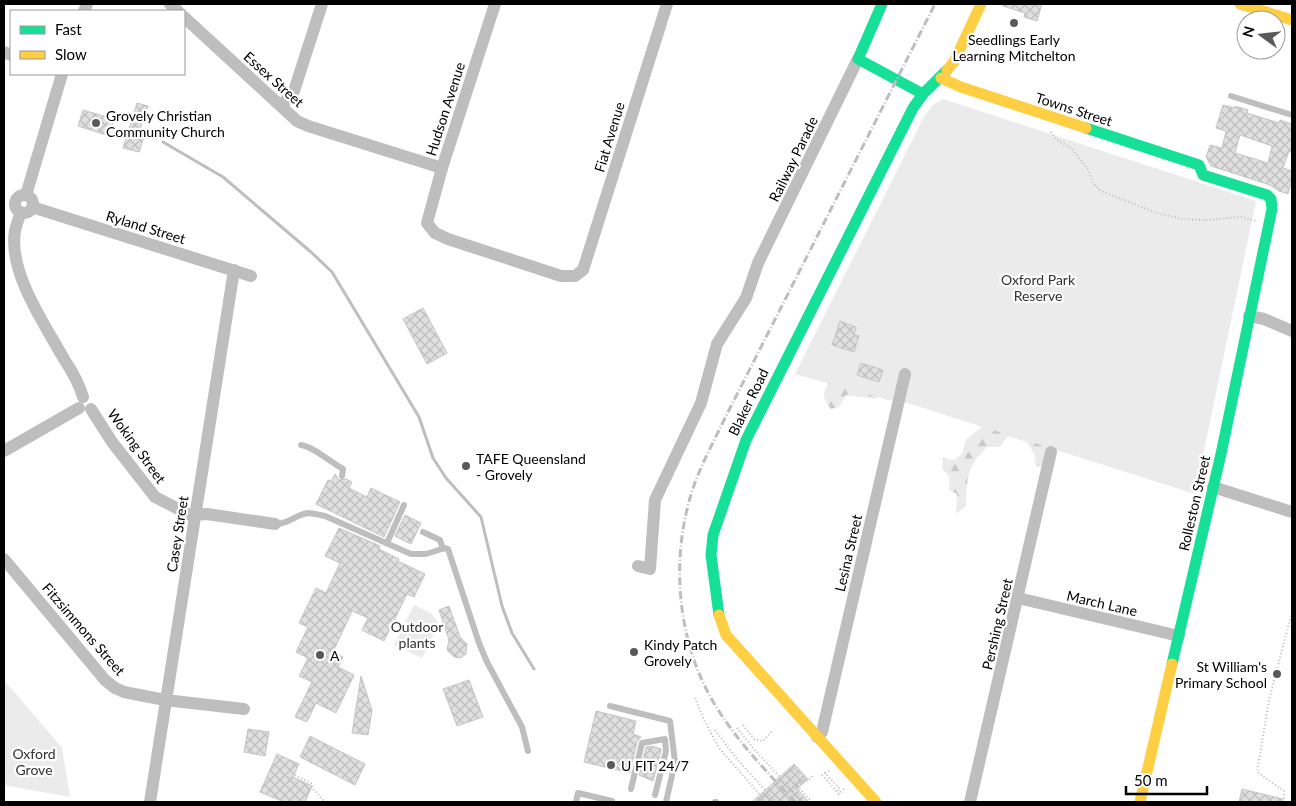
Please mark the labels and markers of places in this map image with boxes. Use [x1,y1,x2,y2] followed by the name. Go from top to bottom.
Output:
[1008,17,1020,29] marker: Seedlings Early Learning Mitchelton
[952,31,1076,64] place label: Seedlings Early Learning Mitchelton
[106,107,225,140] place label: Grovely Christian Community Church
[90,117,102,129] marker: Grovely Christian Community Church
[476,450,586,483] place label: TAFE Queensland - Grovely
[460,460,472,472] marker: TAFE Queensland - Grovely
[644,636,717,669] place label: Kindy Patch Grovely
[628,646,640,658] marker: Kindy Patch Grovely
[330,647,340,664] place label: A
[314,649,326,661] marker: A
[1175,658,1267,691] place label: St William's Primary School
[1271,668,1283,680] marker: St William's Primary School
[621,757,689,774] place label: U FIT 24/7
[605,759,617,771] marker: U FIT 24/7

